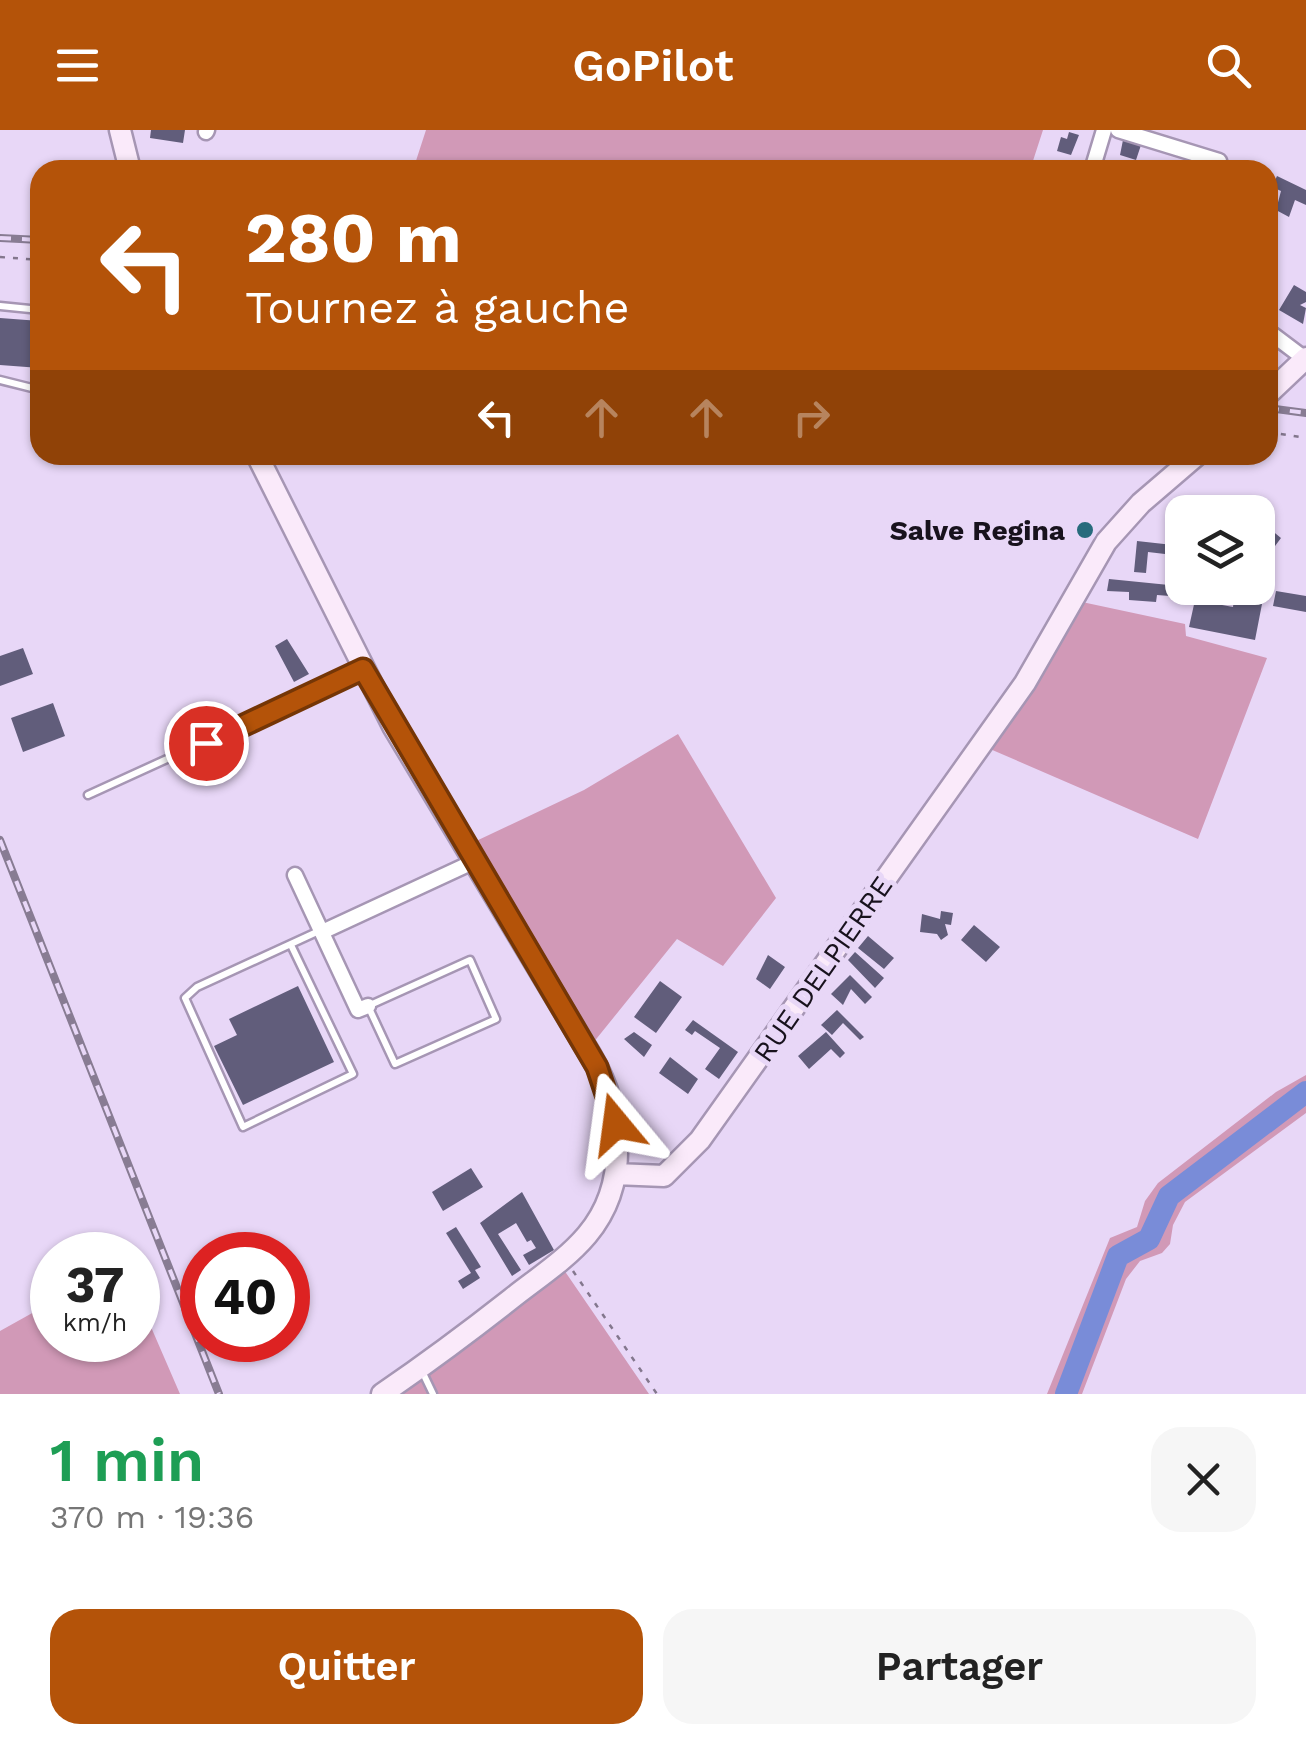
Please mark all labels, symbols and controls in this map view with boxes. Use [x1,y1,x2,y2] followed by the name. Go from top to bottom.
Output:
[50,38,105,93] icon: menu
[1201,38,1256,93] icon: search
[572,39,734,92] text: GoPilot
[245,197,462,279] text: 280 m
[80,200,210,330] icon: left
[245,281,630,334] text: Tournez à gauche
[469,390,524,445] icon: left
[574,390,629,445] icon: ahead
[679,390,734,445] icon: ahead
[784,390,839,445] icon: right
[1165,495,1275,605] map controls
[1165,495,1275,605] button: layers
[890,514,1066,547] place label: Salve Regina
[1074,519,1096,541] marker: Salve Regina
[164,701,249,786] pin
[179,716,234,771] icon: arrive
[747,870,899,1068] street label: RUE DELPIERRE
[564,1072,668,1176] position arrow
[180,1232,310,1362] speed limit sign: 40
[66,1255,124,1314] text: 37
[63,1308,127,1337] text: km/h
[50,1425,204,1496] text: 1 min
[1151,1427,1256,1532] button: close
[50,1498,254,1536] text: 370 m · 19:36
[50,1609,643,1724] button: Quitter
[663,1609,1256,1724] button: Partager

